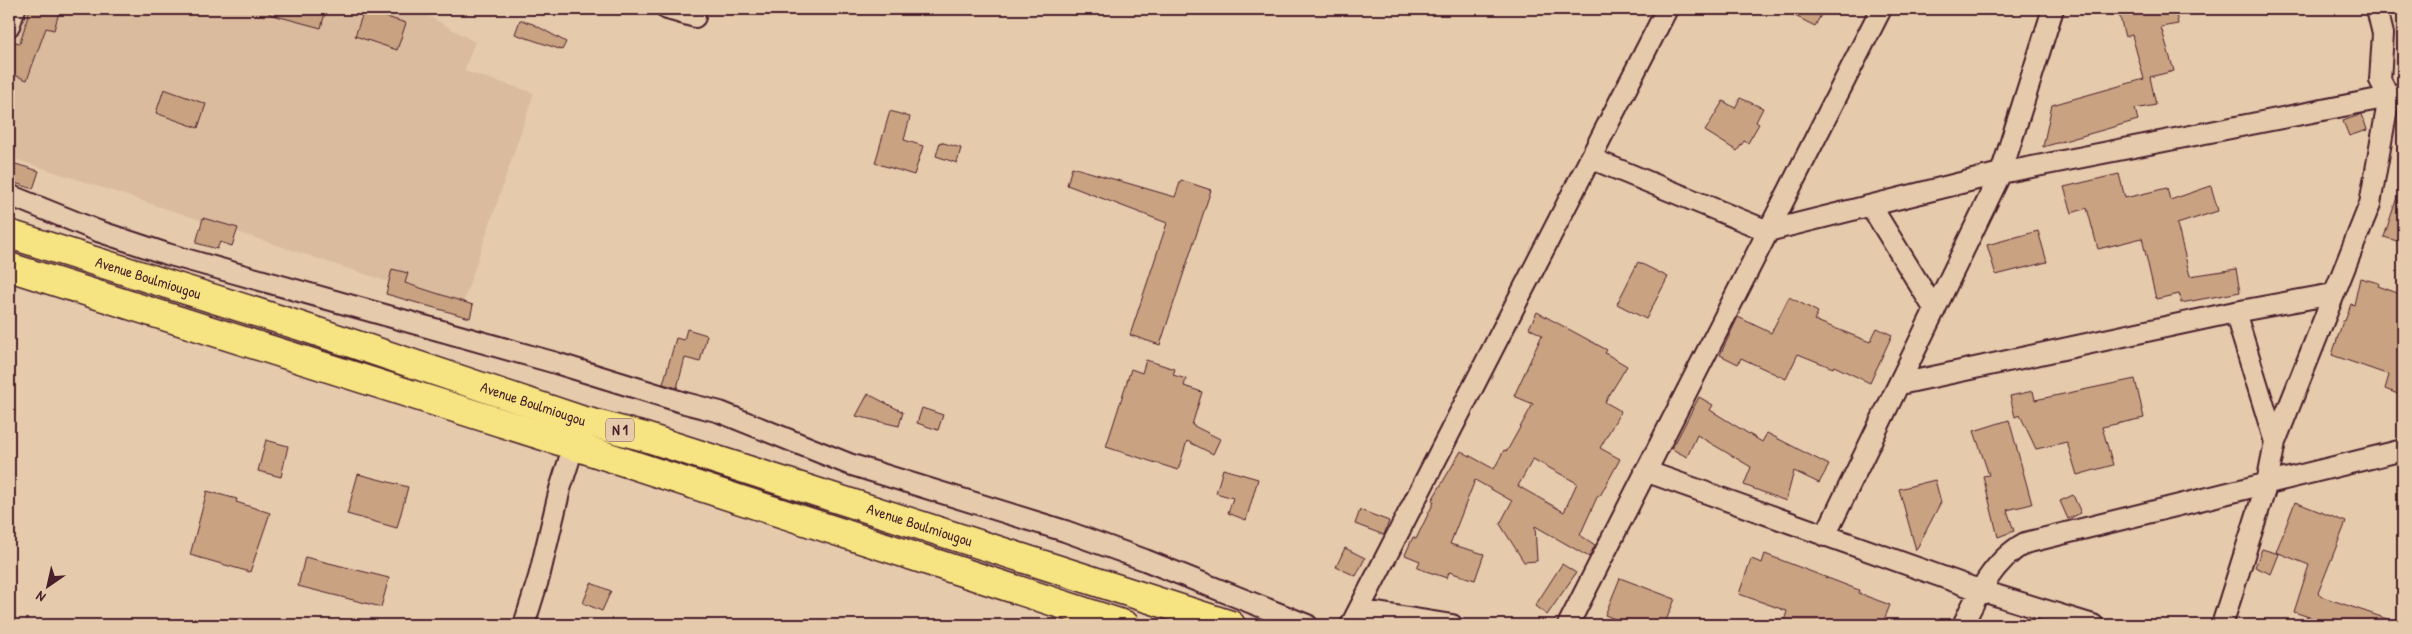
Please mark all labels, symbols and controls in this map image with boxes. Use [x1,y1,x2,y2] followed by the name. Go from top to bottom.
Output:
[93,251,204,304] street label: Avenue Boulmiougou
[478,376,588,431] street label: Avenue Boulmiougou
[606,418,634,442] road number: N 1
[864,498,975,551] street label: Avenue Boulmiougou
[22,562,72,612] north arrow
[32,587,49,607] text: N

